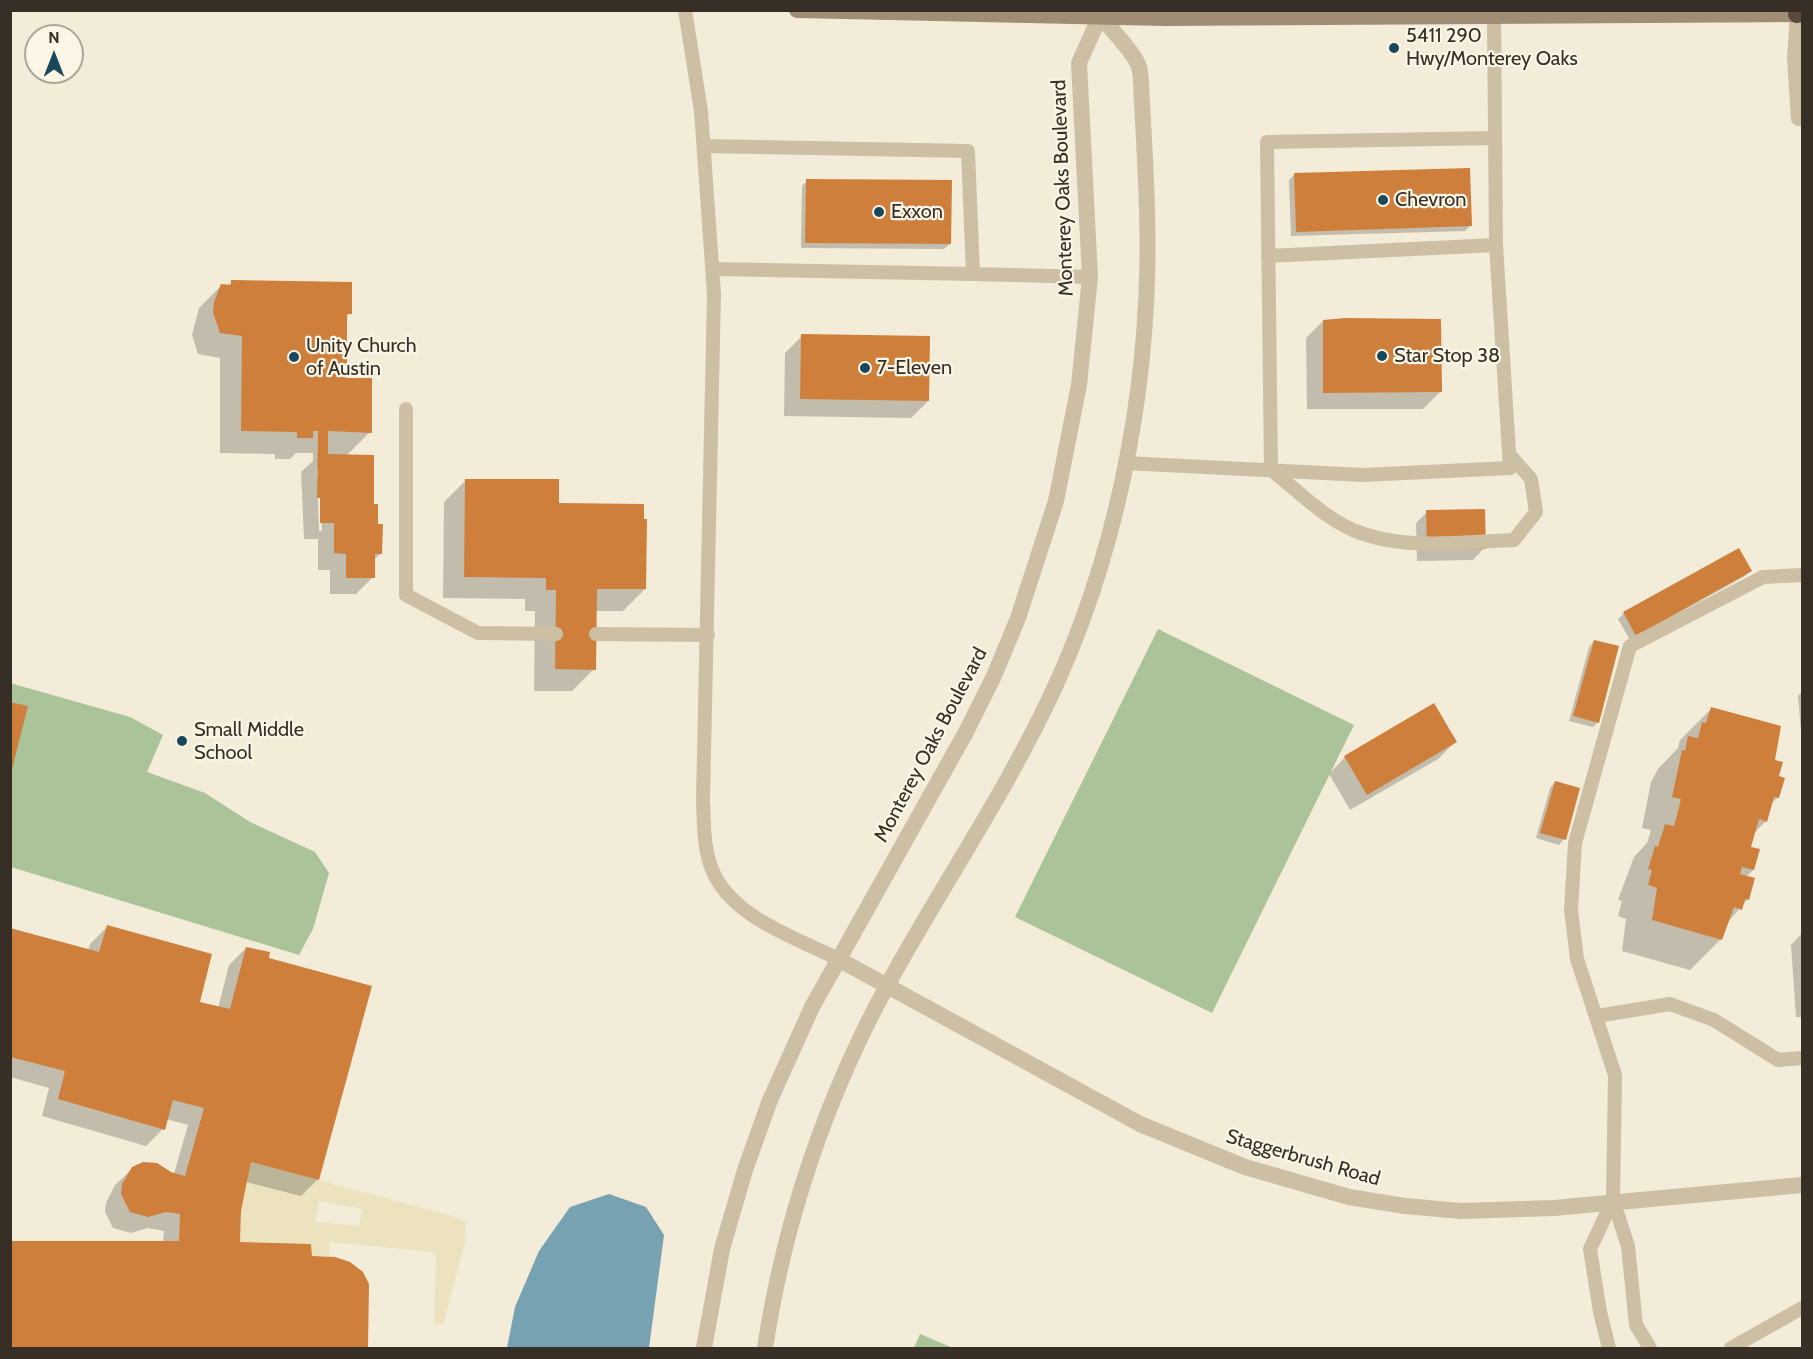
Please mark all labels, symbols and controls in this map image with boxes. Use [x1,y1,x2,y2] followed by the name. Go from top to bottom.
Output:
[24,24,84,84] north arrow
[1406,24,1578,71] place label: 5411 290 Hwy/Monterey Oaks
[48,28,60,47] text: N
[1387,41,1401,55] marker: 5411 290 Hwy/Monterey Oaks
[1047,79,1079,297] street label: Monterey Oaks Boulevard
[1395,188,1466,212] place label: Chevron
[1376,193,1390,207] marker: Chevron
[891,200,943,224] place label: Exxon
[872,205,886,219] marker: Exxon
[306,334,417,381] place label: Unity Church of Austin
[1394,344,1500,368] place label: Star Stop 38
[1375,349,1389,363] marker: Star Stop 38
[287,350,301,364] marker: Unity Church of Austin
[877,356,952,380] place label: 7-Eleven
[858,361,872,375] marker: 7-Eleven
[869,644,993,846] street label: Monterey Oaks Boulevard
[194,718,304,765] place label: Small Middle School
[175,734,189,748] marker: Small Middle School
[1223,1125,1383,1191] street label: Staggerbrush Road

